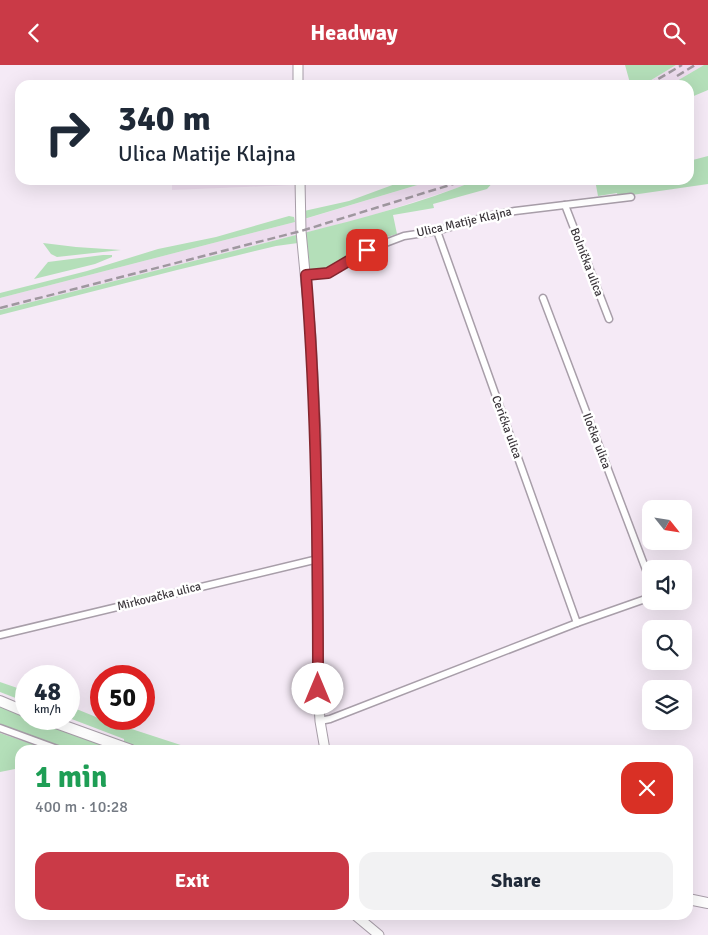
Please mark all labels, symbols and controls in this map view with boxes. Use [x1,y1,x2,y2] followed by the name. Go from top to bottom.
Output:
[20,19,48,47] icon: back
[310,19,398,46] text: Headway
[660,19,688,47] icon: search
[118,97,211,140] text: 340 m
[35,100,100,165] icon: right
[118,140,296,167] text: Ulica Matije Klajna
[415,204,513,241] street label: Ulica Matije Klajna
[567,226,606,299] street label: Bolnička ulica
[346,229,388,271] pin
[353,236,381,264] icon: arrive
[488,393,525,461] street label: Cerićka ulica
[579,411,614,471] street label: Iločka ulica
[642,500,692,550] north arrow
[642,500,692,730] map controls
[642,560,692,610] button: sound
[116,579,203,614] street label: Mirkovačka ulica
[642,620,692,670] button: search
[291,662,343,714] position arrow
[90,665,155,730] speed limit sign: 50
[34,676,61,707] text: 48
[642,680,692,730] button: layers
[34,702,61,717] text: km/h
[35,759,107,796] text: 1 min
[621,762,673,814] button: close
[35,797,128,817] text: 400 m · 10:28
[35,852,349,910] button: Exit
[359,852,673,910] button: Share

